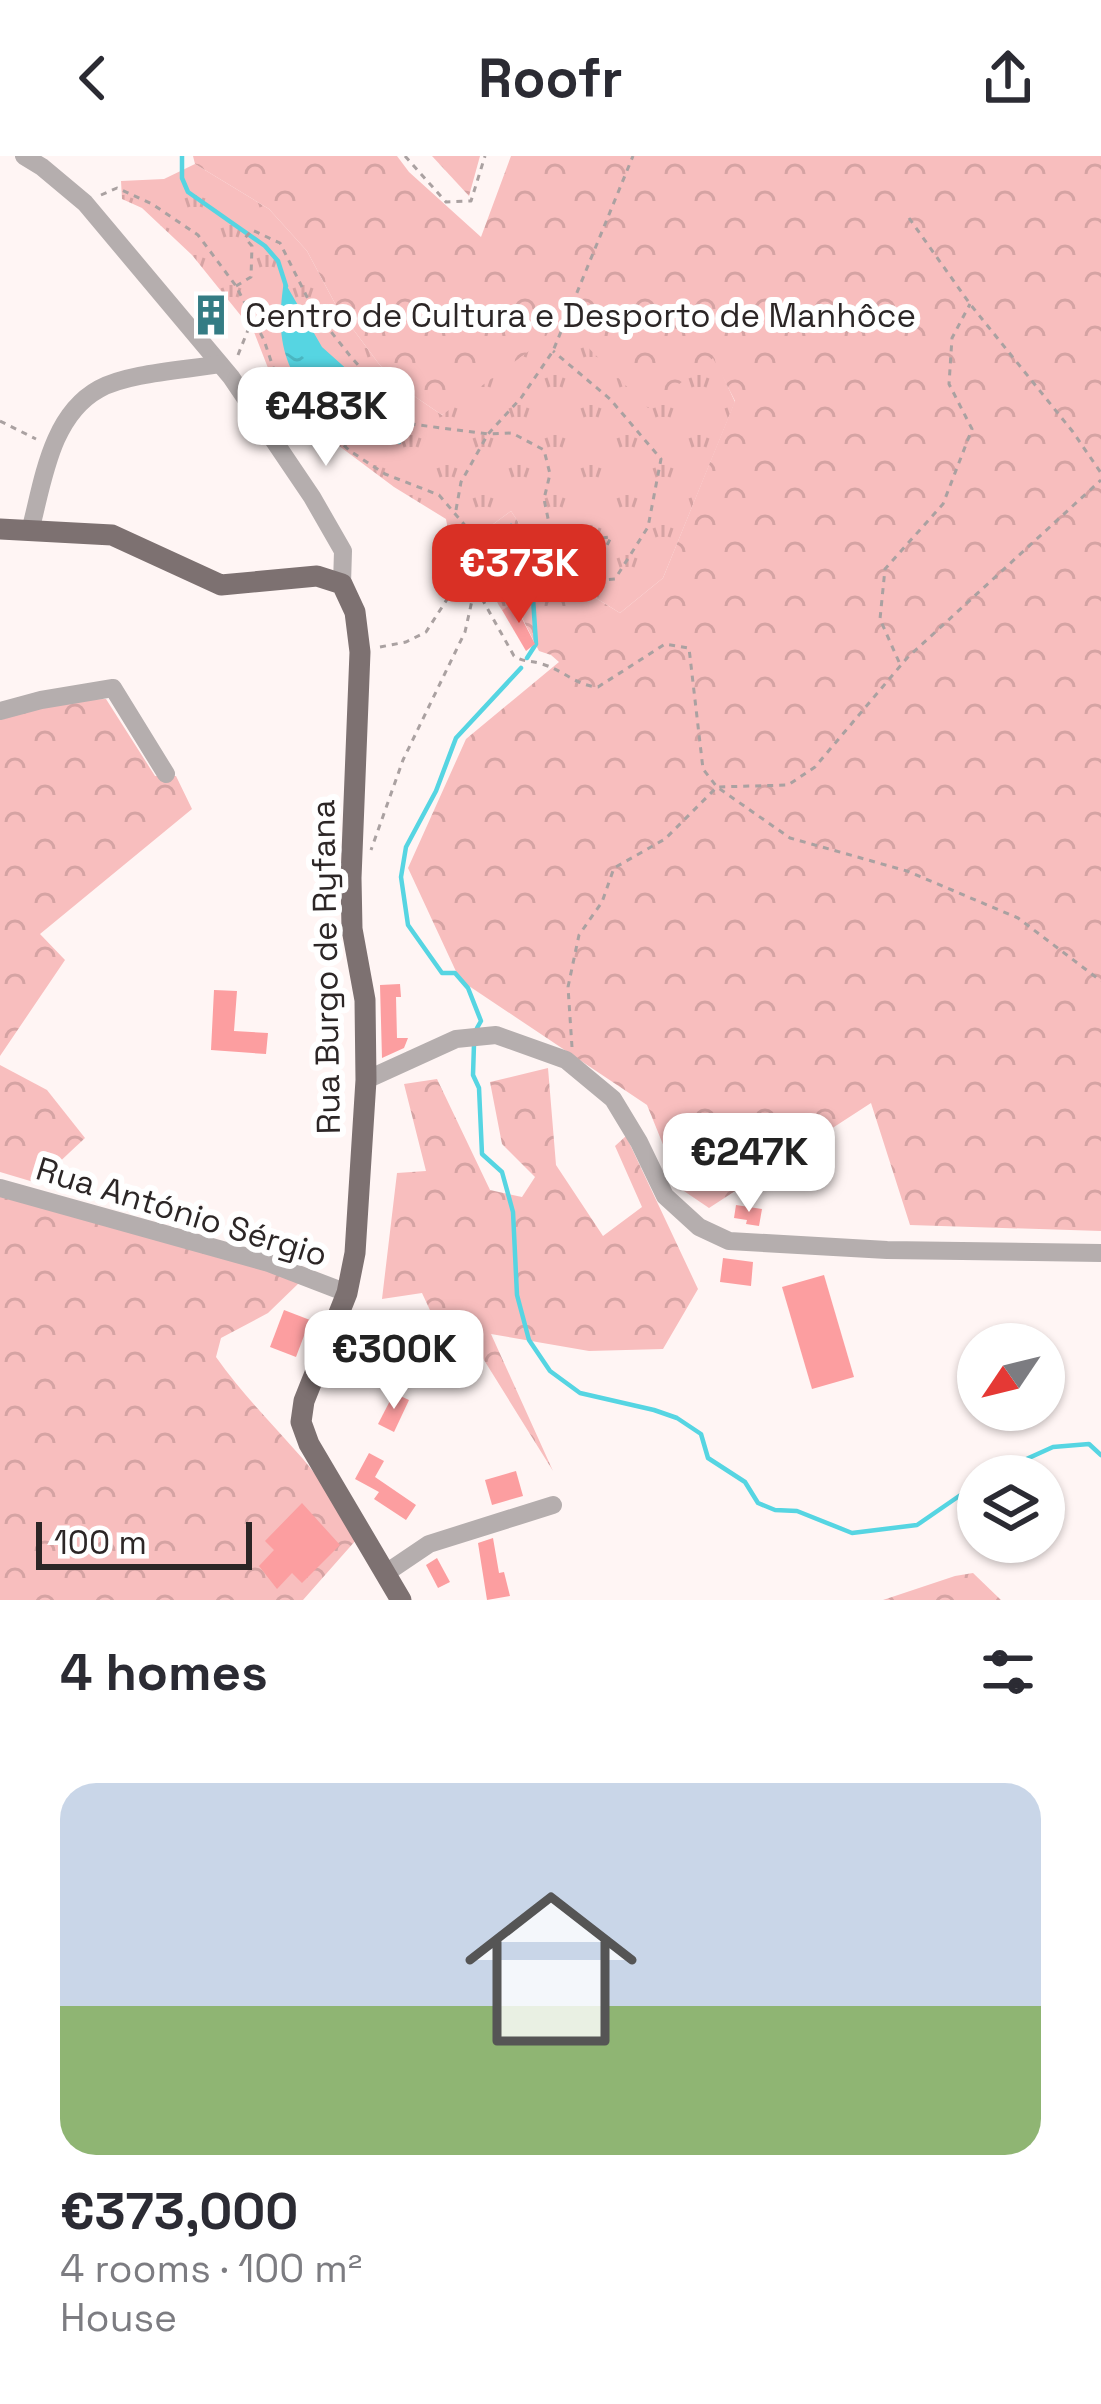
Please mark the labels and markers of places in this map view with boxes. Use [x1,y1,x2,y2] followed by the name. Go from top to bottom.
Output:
[188,292,234,338] building icon: Centro de Cultura e Desporto de Manhôce
[245,295,916,337] place label: Centro de Cultura e Desporto de Manhôce
[242,367,410,469] pin: €483K
[435,524,603,626] pin: €373K
[665,1113,833,1215] pin: €247K
[310,1310,478,1412] pin: €300K

